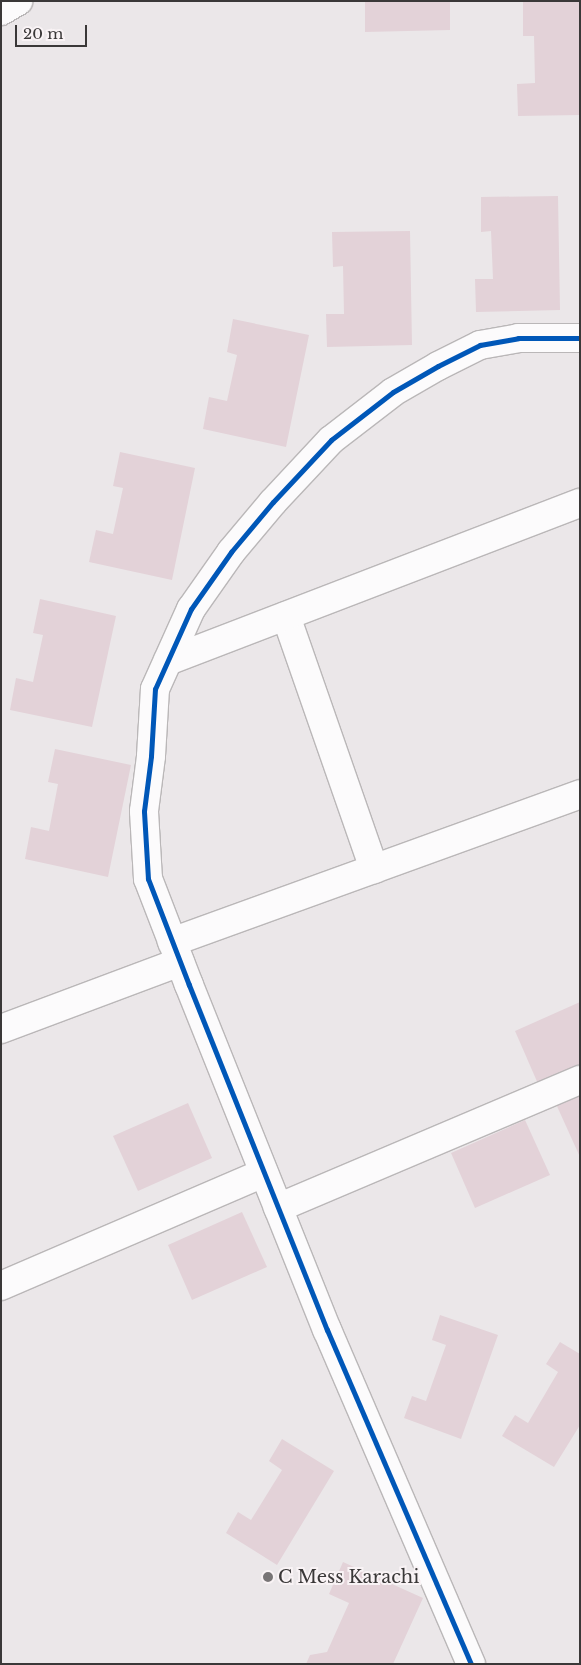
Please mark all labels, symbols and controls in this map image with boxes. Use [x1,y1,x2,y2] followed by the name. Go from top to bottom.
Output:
[18,15,90,47] scale bar
[23,24,63,43] text: 20 m
[278,1566,419,1588] place label: C Mess Karachi
[262,1571,274,1583] marker: C Mess Karachi

